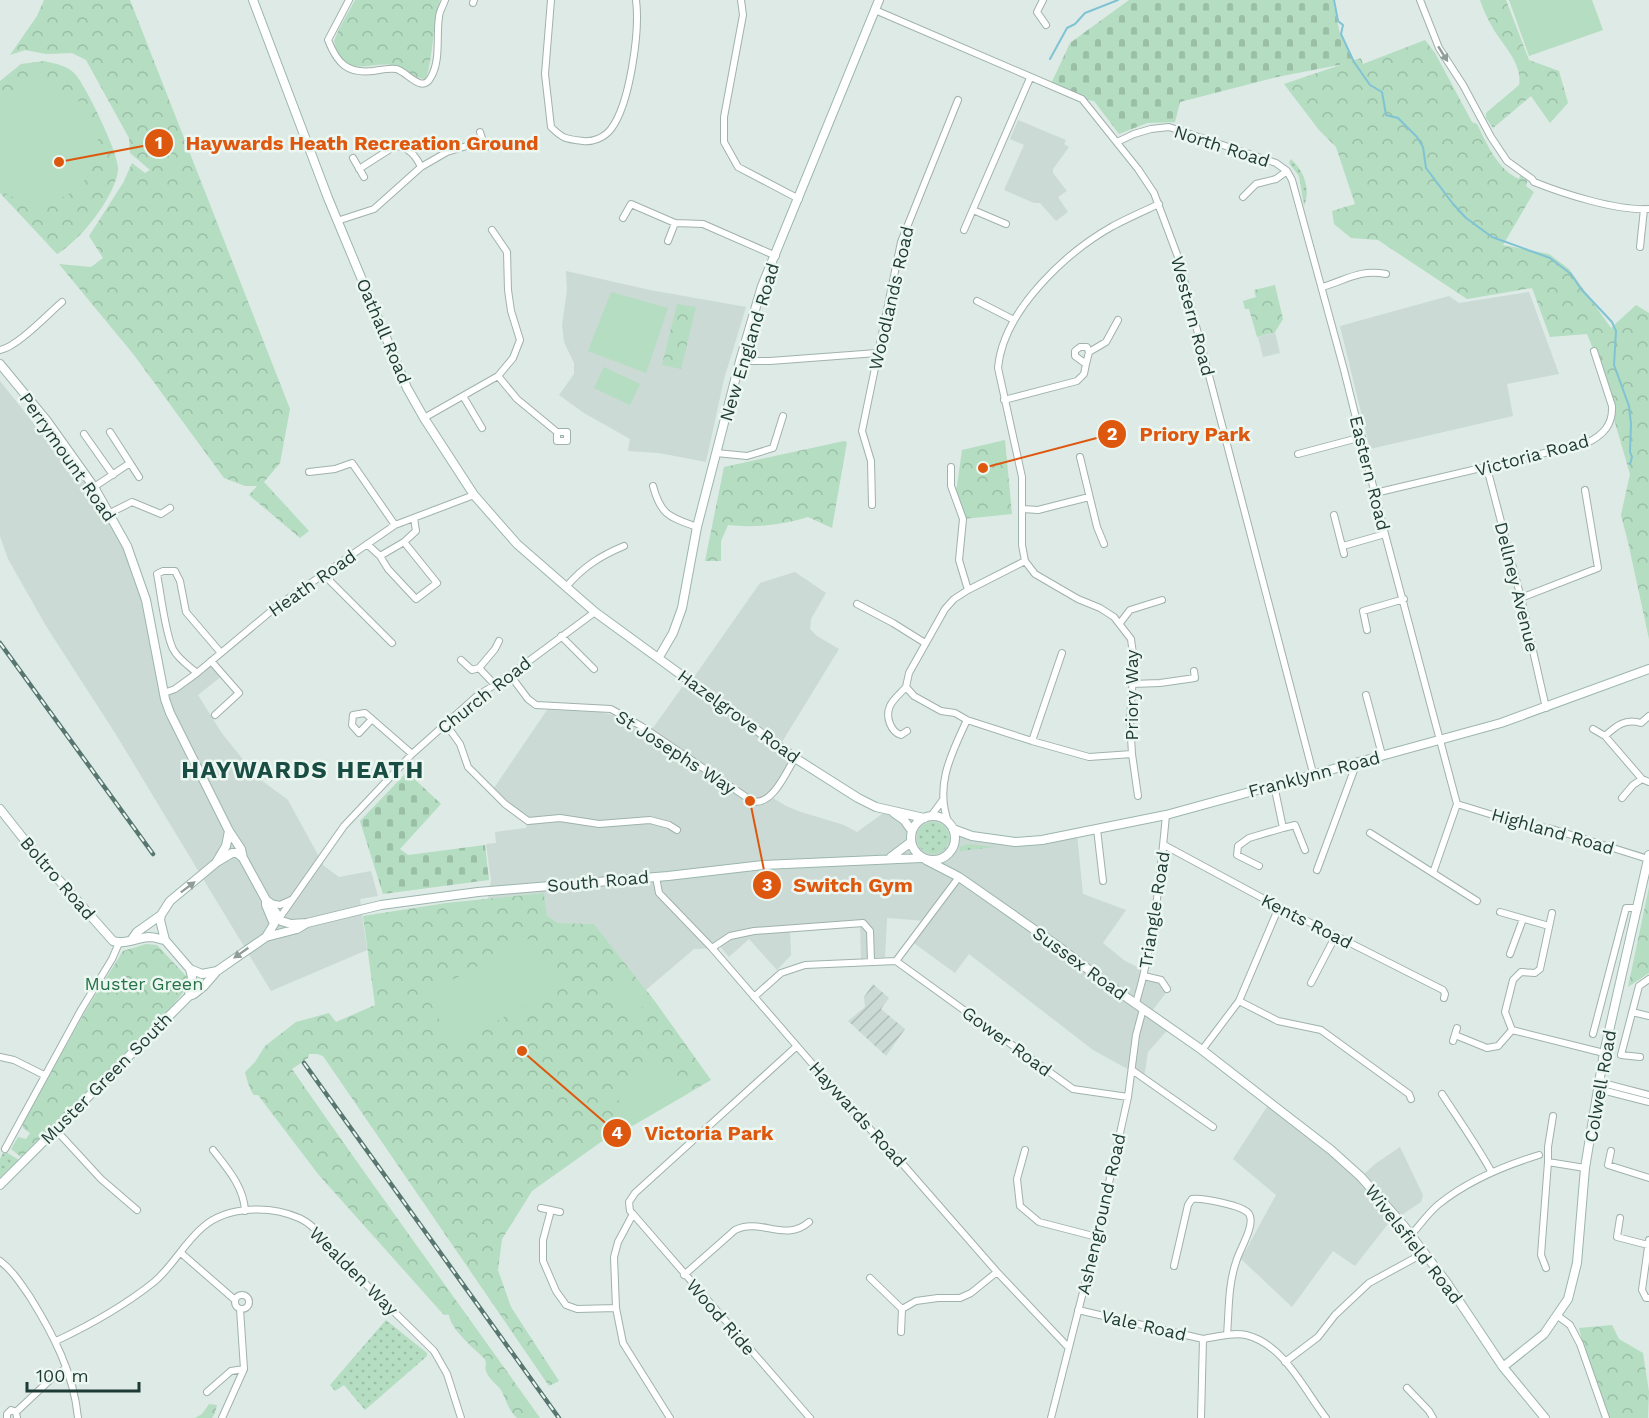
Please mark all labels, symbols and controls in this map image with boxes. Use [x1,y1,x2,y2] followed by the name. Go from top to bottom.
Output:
[1437,46,1448,62] one-way arrow
[1171,121,1273,171] street label: North Road
[144,124,551,162] callout: Haywards Heath Recreation Ground
[185,131,539,155] text: Haywards Heath Recreation Ground
[155,132,163,153] text: 1
[864,224,918,372] street label: Woodlands Road
[1167,254,1219,378] street label: Western Road
[715,260,783,424] street label: New England Road
[352,275,416,387] street label: Oathall Road
[16,388,120,526] street label: Perrymount Road
[1346,413,1394,533] street label: Eastern Road
[1097,415,1262,453] callout: Priory Park
[1140,422,1251,446] text: Priory Park
[1107,423,1117,444] text: 2
[1473,430,1591,480] street label: Victoria Road
[1491,520,1543,654] street label: Dellney Avenue
[264,545,360,621] street label: Heath Road
[1121,649,1142,741] street label: Priory Way
[433,652,535,738] street label: Church Road
[674,665,804,767] street label: Hazelgrove Road
[612,705,740,799] street label: St Josephs Way
[1246,746,1382,802] street label: Franklynn Road
[181,756,425,784] district label: HAYWARDS HEATH
[1489,803,1617,859] street label: Highland Road
[16,832,100,924] street label: Boltro Road
[1134,850,1174,970] street label: Triangle Road
[546,866,650,896] street label: South Road
[752,866,925,904] callout: Switch Gym
[793,873,913,897] text: Switch Gym
[762,874,772,895] text: 3
[180,882,195,894] one-way arrow
[1258,889,1356,953] street label: Kents Road
[1029,922,1131,1004] street label: Sussex Road
[234,947,249,959] one-way arrow
[85,973,203,994] park label: Muster Green
[958,1001,1056,1081] street label: Gower Road
[36,1008,176,1148] street label: Muster Green South
[1580,1028,1620,1144] street label: Colwell Road
[805,1057,911,1171] street label: Haywards Road
[602,1114,786,1152] callout: Victoria Park
[644,1121,774,1145] text: Victoria Park
[611,1122,623,1143] text: 4
[1072,1131,1130,1297] street label: Ashenground Road
[1361,1180,1467,1308] street label: Wivelsfield Road
[305,1222,403,1320] street label: Wealden Way
[682,1275,760,1359] street label: Wood Ride
[1099,1305,1189,1345] street label: Vale Road
[27,1355,140,1393] scale bar
[36,1365,89,1386] text: 100 m

